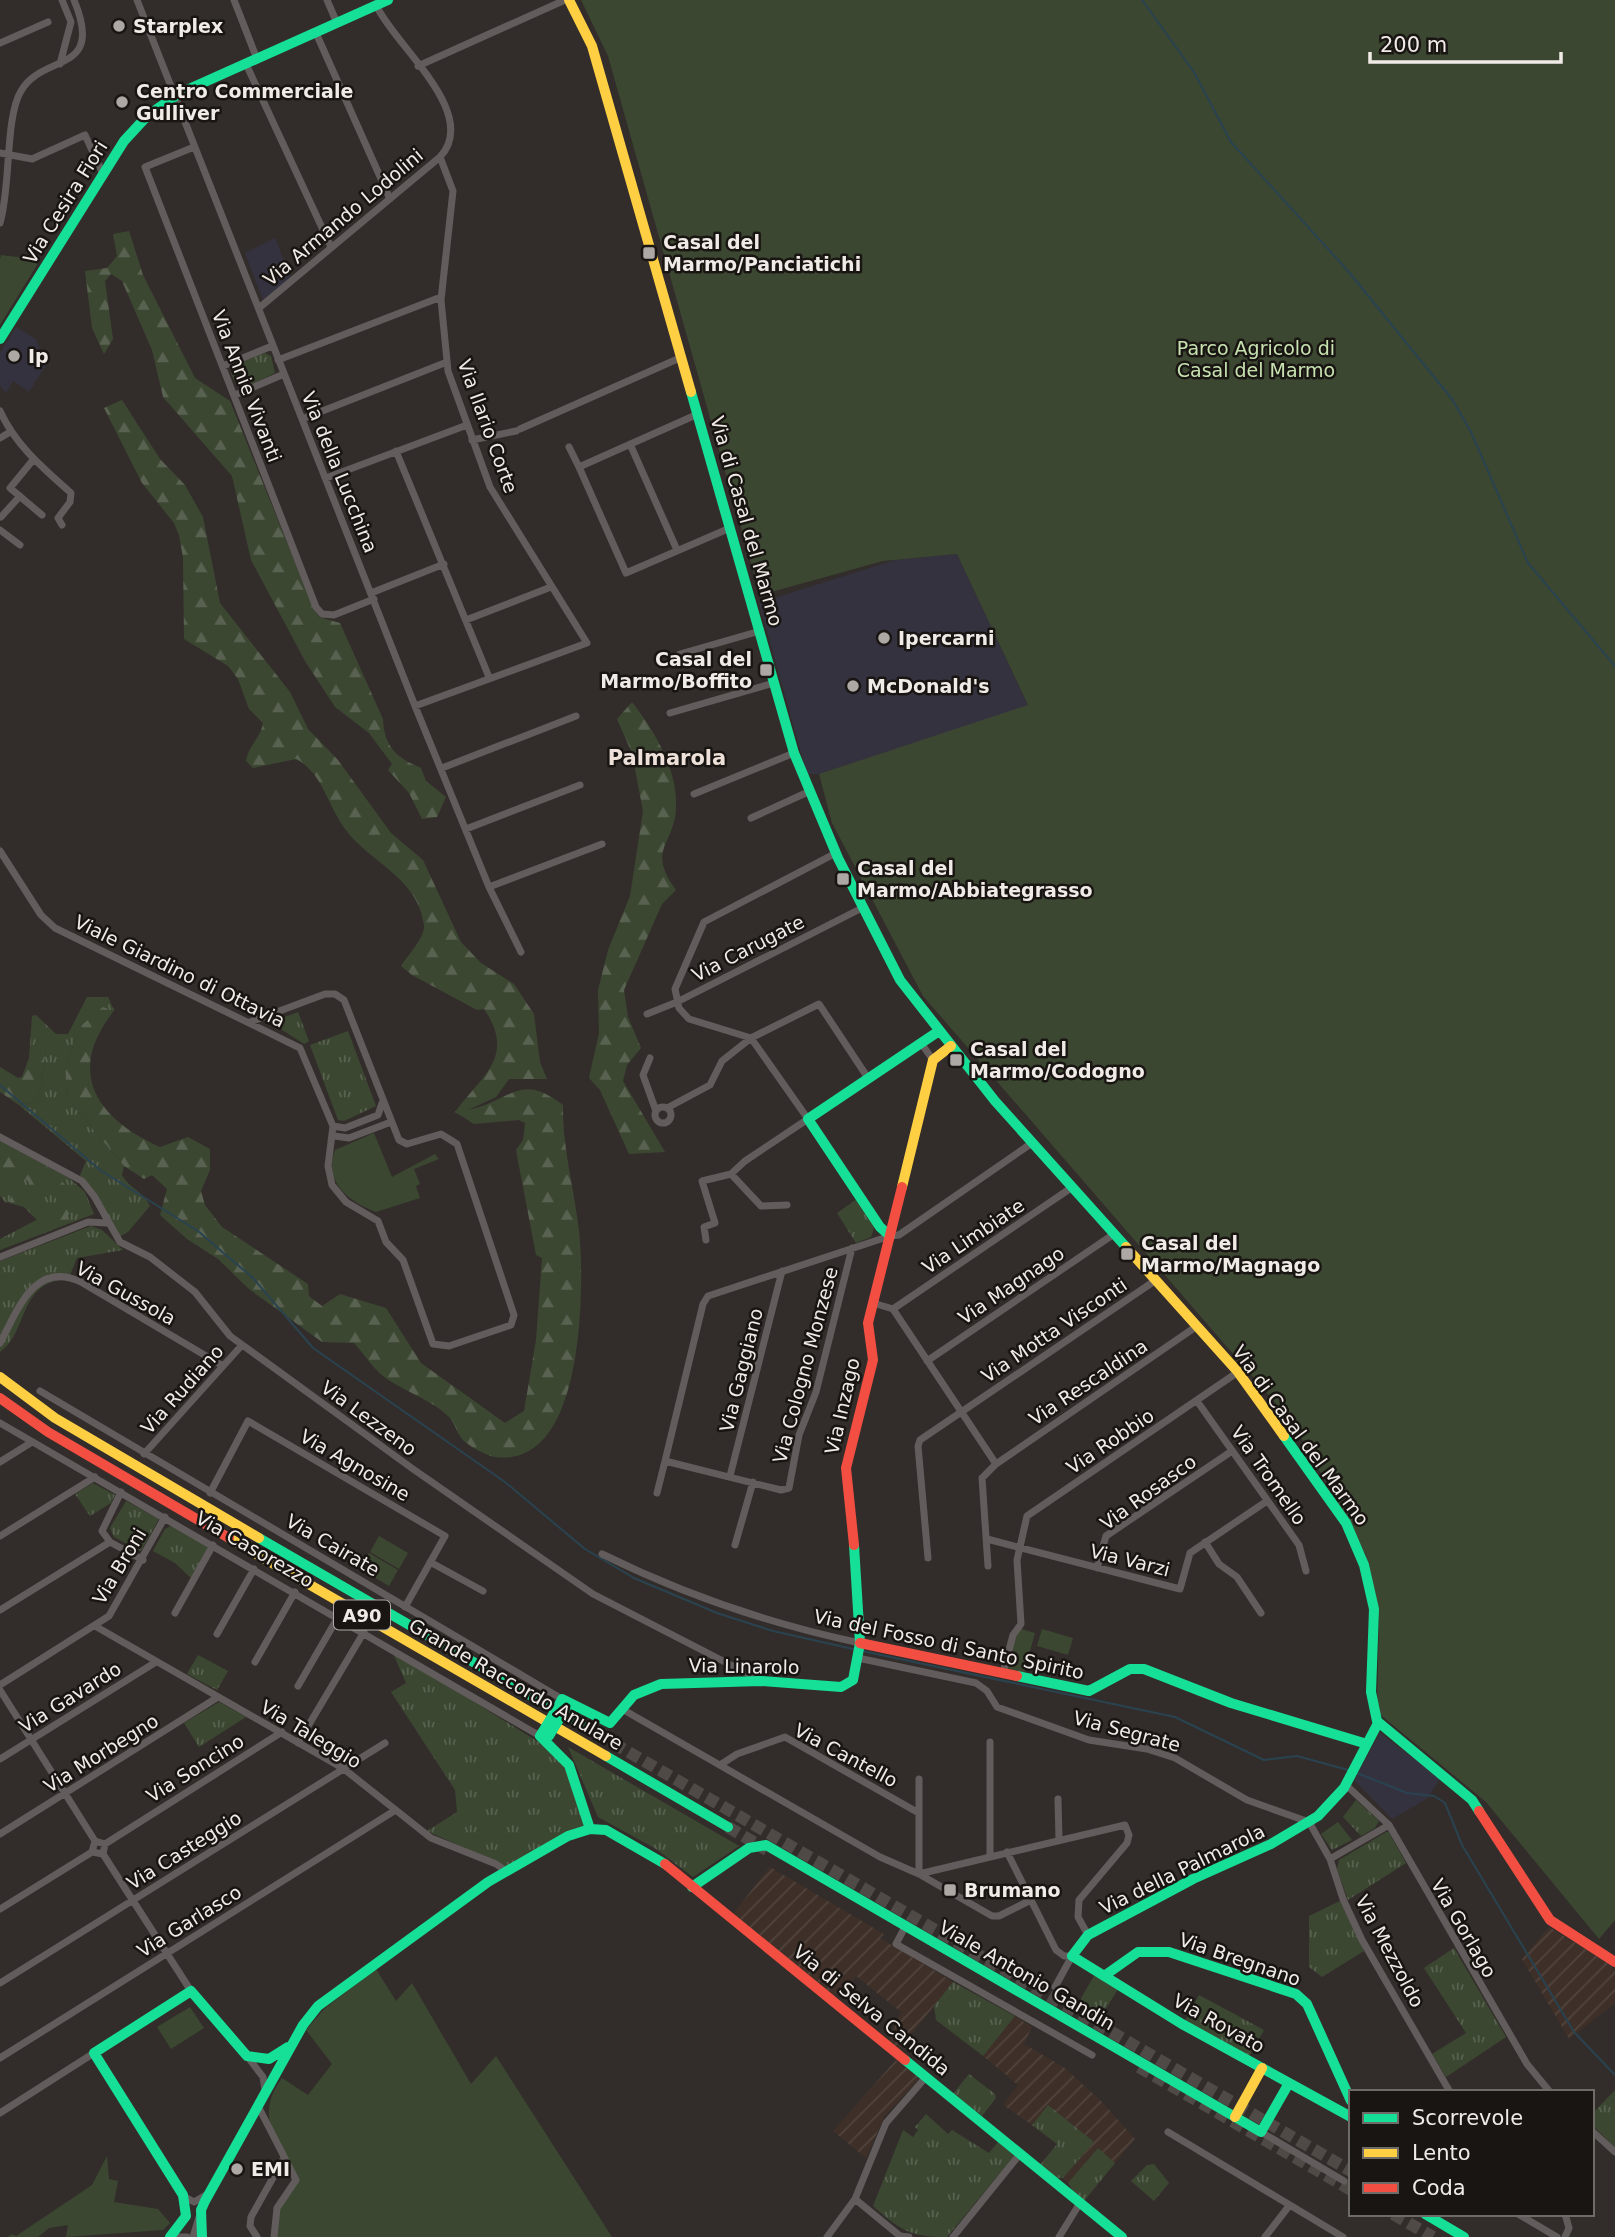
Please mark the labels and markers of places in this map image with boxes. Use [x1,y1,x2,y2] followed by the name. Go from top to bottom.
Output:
[133,15,223,37] place label: Starplex
[111,18,127,34] marker: Starplex
[136,80,353,124] place label: Centro Commerciale Gulliver
[114,94,130,110] marker: Centro Commerciale Gulliver
[663,231,861,275] place label: Casal del Marmo/Panciatichi
[641,245,657,261] marker: Casal del Marmo/Panciatichi
[28,345,49,367] place label: Ip
[6,348,22,364] marker: Ip
[898,627,994,649] place label: Ipercarni
[876,630,892,646] marker: Ipercarni
[600,648,752,692] place label: Casal del Marmo/Boffito
[758,662,774,678] marker: Casal del Marmo/Boffito
[867,675,990,697] place label: McDonald's
[845,678,861,694] marker: McDonald's
[857,857,1093,901] place label: Casal del Marmo/Abbiategrasso
[835,871,851,887] marker: Casal del Marmo/Abbiategrasso
[970,1038,1145,1082] place label: Casal del Marmo/Codogno
[948,1052,964,1068] marker: Casal del Marmo/Codogno
[1141,1232,1320,1276] place label: Casal del Marmo/Magnago
[1119,1246,1135,1262] marker: Casal del Marmo/Magnago
[964,1879,1061,1901] place label: Brumano
[942,1882,958,1898] marker: Brumano
[251,2158,290,2180] place label: EMI
[229,2161,245,2177] marker: EMI

